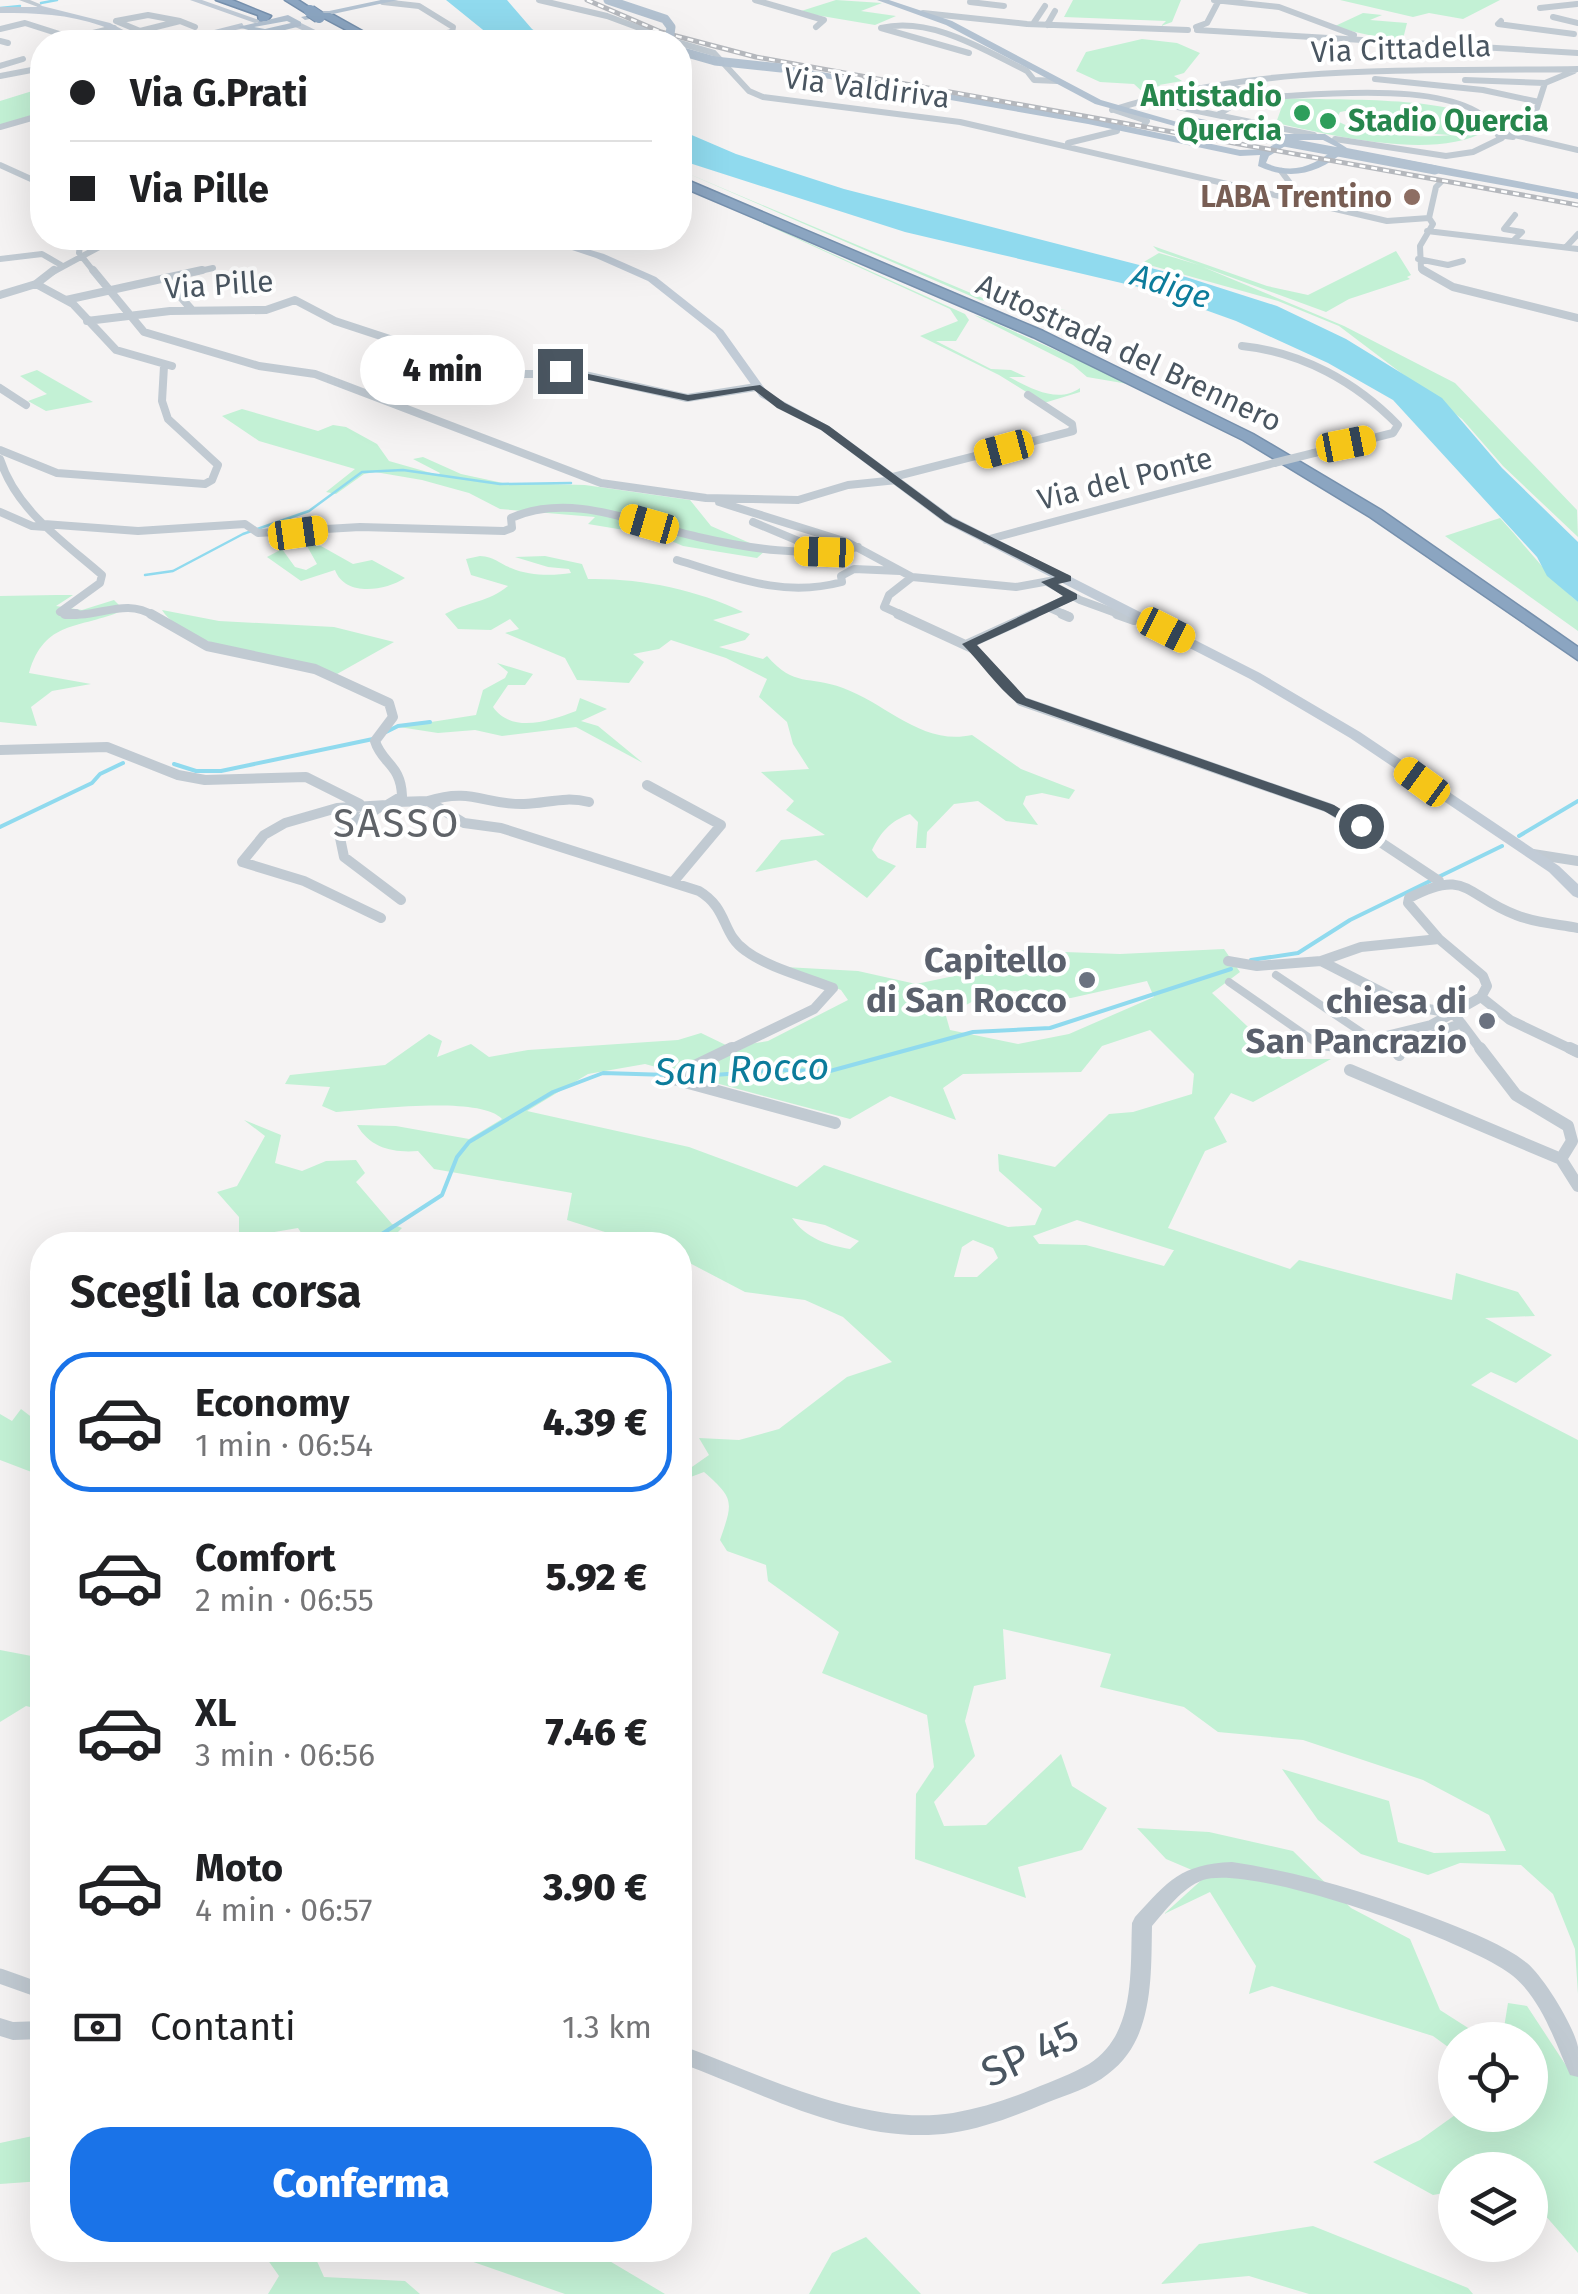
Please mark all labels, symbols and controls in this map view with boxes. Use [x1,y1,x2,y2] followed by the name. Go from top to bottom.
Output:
[1310,28,1492,70] street label: Via Cittadella
[782,60,952,116] street label: Via Valdiriva
[130,70,308,116] text: Via G.Prati
[1140,78,1282,148] place label: Antistadio Quercia
[1291,102,1313,124] marker: Antistadio Quercia
[1348,103,1549,139] place label: Stadio Quercia
[1317,110,1339,132] marker: Stadio Quercia
[130,166,269,212] text: Via Pille
[1201,179,1392,215] place label: LABA Trentino
[1401,186,1423,208] marker: LABA Trentino
[1125,255,1215,317] water label: Adige
[163,263,275,307] street label: Via Pille
[971,266,1287,440] street label: Autostrada del Brennero
[360,336,525,406] callout: 4 min
[538,349,583,394] route end
[402,351,483,389] text: 4 min
[1314,424,1378,464] car
[971,427,1037,471] car
[1034,440,1216,518] street label: Via del Ponte
[616,501,682,547] car
[266,514,330,552] car
[793,536,855,568] car
[1132,603,1200,657] car
[1389,752,1455,812] car
[333,800,461,848] district label: SASSO
[1339,804,1384,849] route start
[866,939,1067,1021] place label: Capitello di San Rocco
[1076,969,1098,991] marker: Capitello di San Rocco
[1246,980,1467,1062] place label: chiesa di San Pancrazio
[1476,1010,1498,1032] marker: chiesa di San Pancrazio
[653,1043,830,1095] water label: San Rocco
[70,1265,362,1319] text: Scegli la corsa
[75,1377,165,1467] icon: car
[195,1380,350,1426] text: Economy
[543,1399,647,1445] text: 4.39 €
[195,1426,373,1464] text: 1 min · 06:54
[75,1532,165,1622] icon: car
[195,1535,336,1581] text: Comfort
[546,1554,647,1600] text: 5.92 €
[195,1581,374,1619] text: 2 min · 06:55
[75,1687,165,1777] icon: car
[195,1690,237,1736] text: XL
[546,1709,647,1755] text: 7.46 €
[195,1736,375,1774] text: 3 min · 06:56
[75,1842,165,1932] icon: car
[195,1845,283,1891] text: Moto
[543,1864,647,1910] text: 3.90 €
[195,1891,373,1929] text: 4 min · 06:57
[70,2000,125,2055] icon: cash
[150,2004,296,2050] text: Contanti
[562,2008,652,2046] text: 1.3 km
[973,2010,1087,2098] street label: SP 45
[1438,2022,1548,2262] map controls
[1438,2022,1548,2132] button: locate
[70,2127,652,2242] button: Conferma
[1438,2152,1548,2262] button: layers

